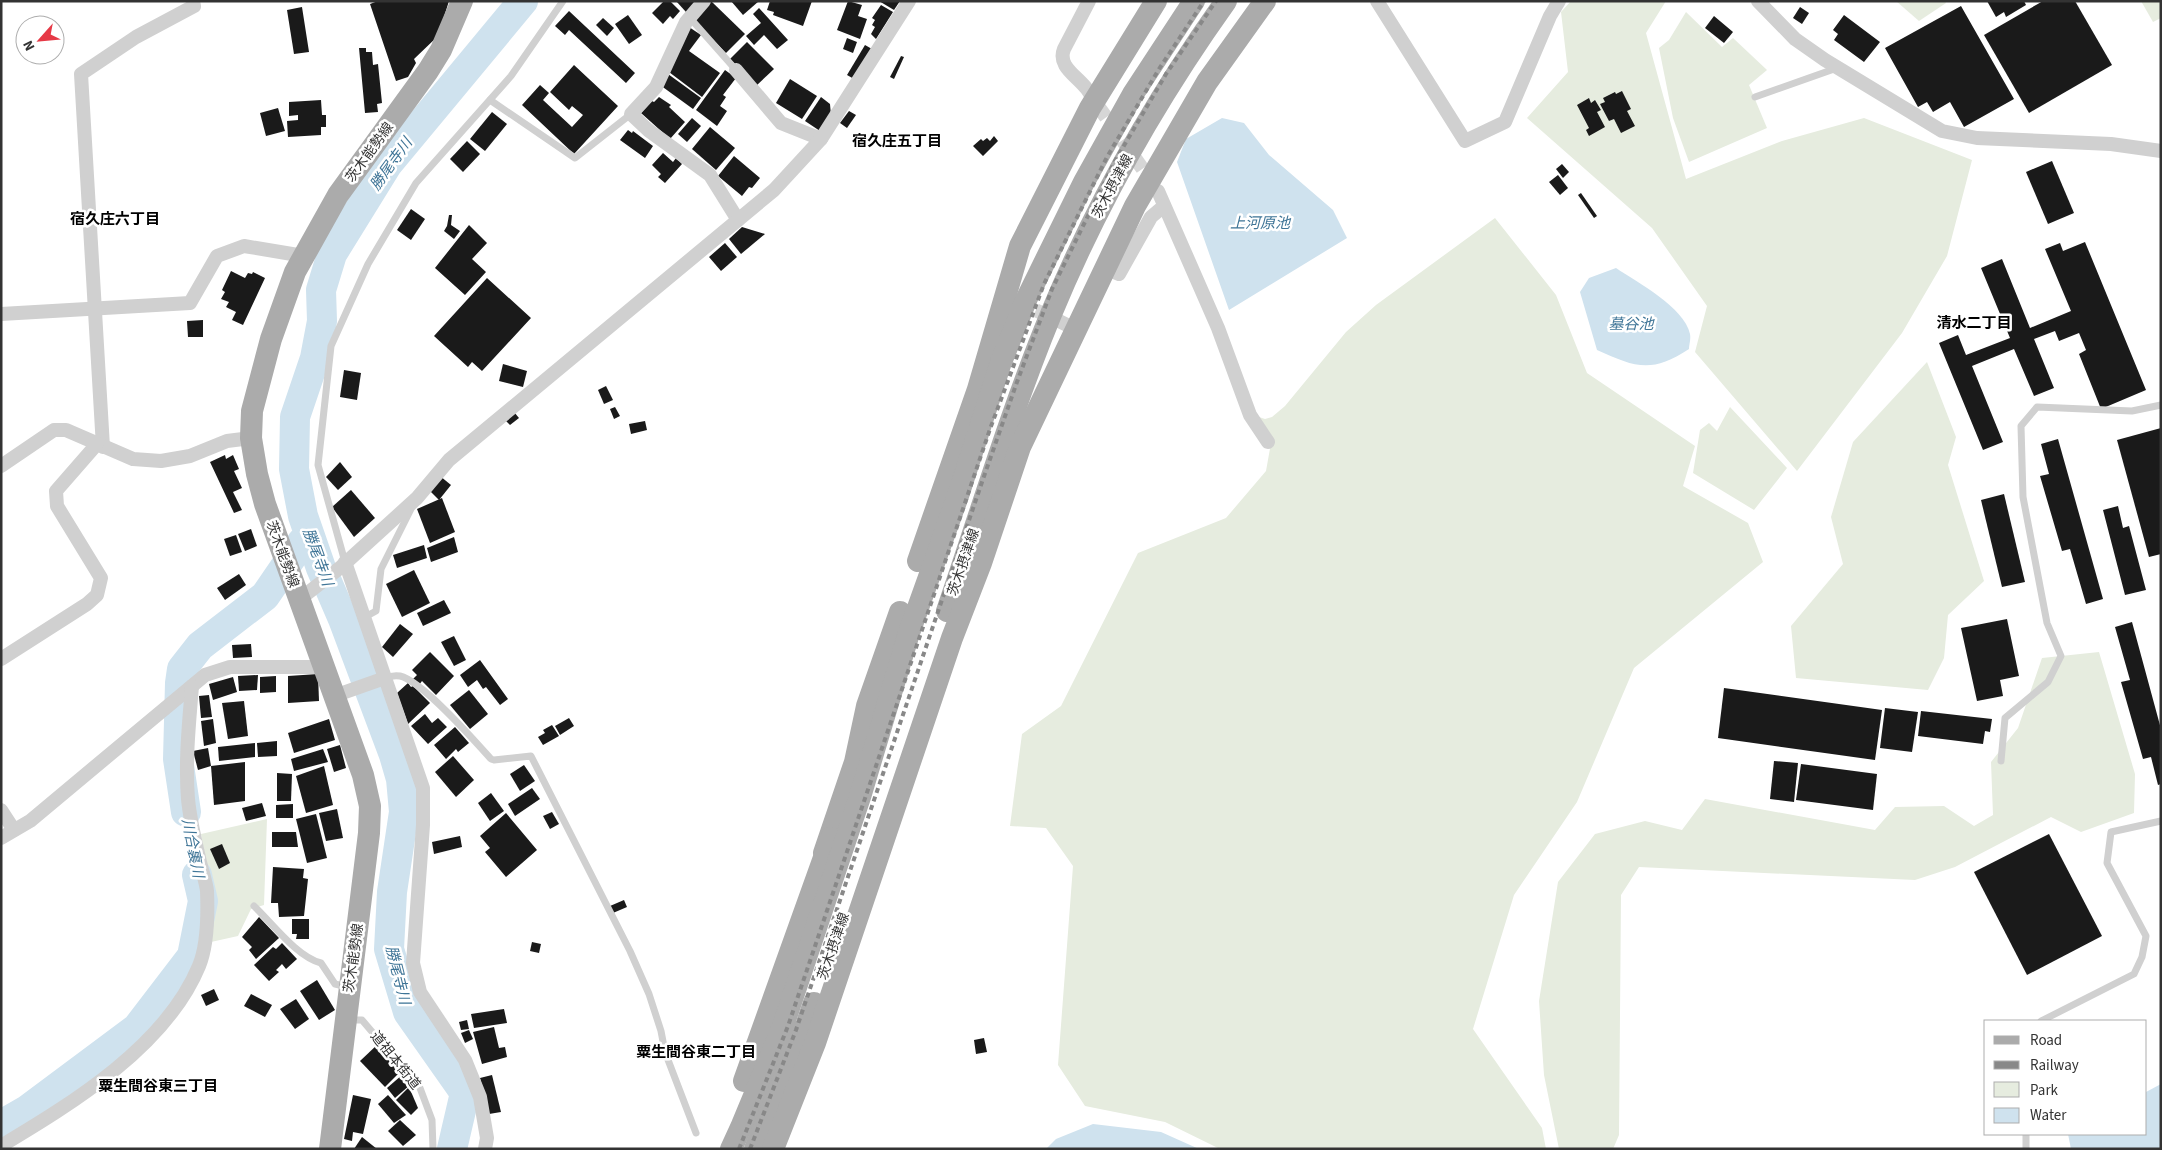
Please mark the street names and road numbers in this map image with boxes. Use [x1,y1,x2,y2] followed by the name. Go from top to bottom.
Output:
[341,118,398,187] street label: 茨木能勢線
[1088,151,1138,222] street label: 茨木摂津線
[261,518,303,591] street label: 茨木能勢線
[943,526,985,599] street label: 茨木摂津線
[813,910,855,983] street label: 茨木摂津線
[339,922,369,994] street label: 茨木能勢線
[365,1027,425,1094] street label: 道祖本街道

